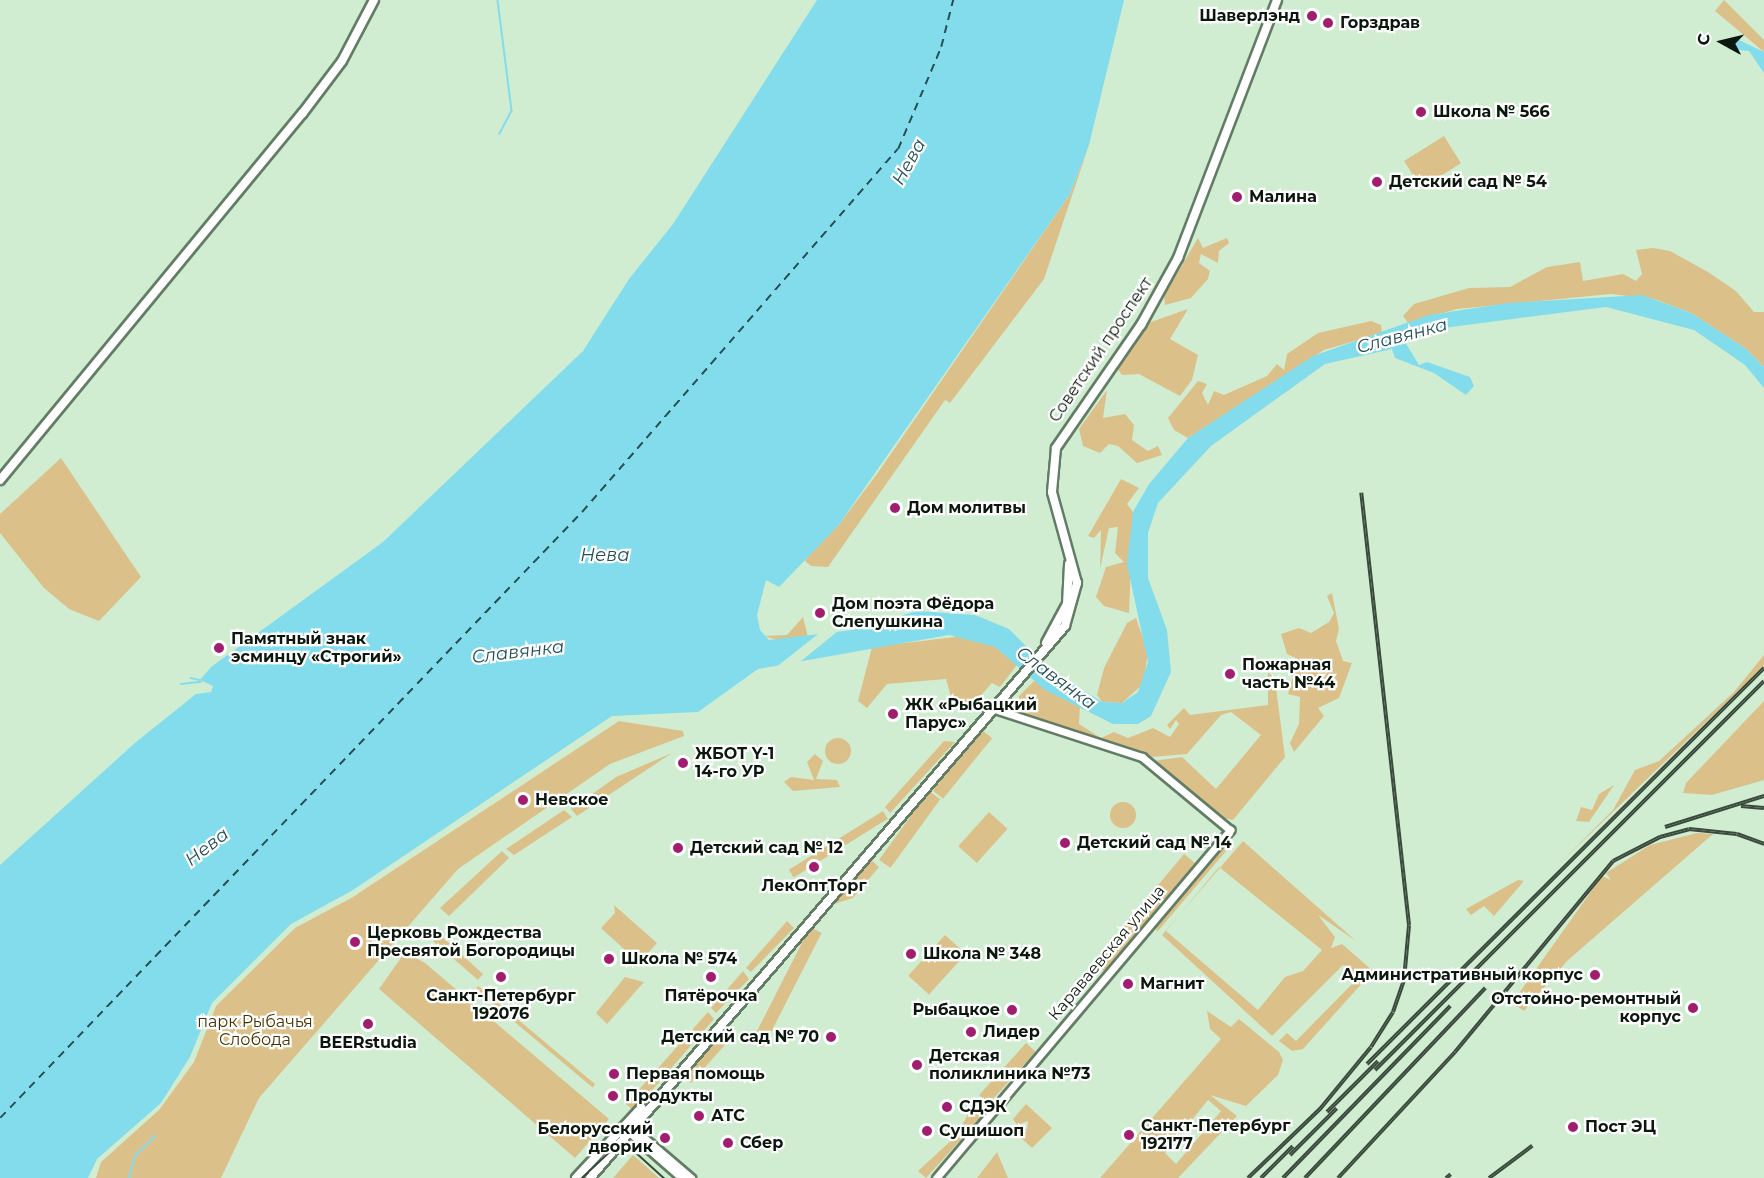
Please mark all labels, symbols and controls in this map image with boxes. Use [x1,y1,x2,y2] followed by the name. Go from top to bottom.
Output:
[1199,6,1300,26] place label: Шаверлэнд
[1305,9,1319,23] marker: Шаверлэнд
[1692,12,1752,72] north arrow
[1340,13,1420,33] place label: Горздрав
[1321,16,1335,30] marker: Горздрав
[1693,32,1714,47] text: С
[1433,102,1550,122] place label: Школа № 566
[1414,105,1428,119] marker: Школа № 566
[888,135,930,189] water label: Нева
[1389,172,1547,192] place label: Детский сад № 54
[1370,175,1384,189] marker: Детский сад № 54
[1249,187,1317,207] place label: Малина
[1230,190,1244,204] marker: Малина
[1045,274,1157,426] street label: Советский проспект
[1354,314,1450,358] water label: Славянка
[907,498,1026,518] place label: Дом молитвы
[888,501,902,515] marker: Дом молитвы
[580,544,630,566] water label: Нева
[832,594,994,632] place label: Дом поэта Фёдора Слепушкина
[813,606,827,620] marker: Дом поэта Фёдора Слепушкина
[231,629,402,667] place label: Памятный знак эсминцу «Строгий»
[471,636,565,668] water label: Славянка
[212,641,226,655] marker: Памятный знак эсминцу «Строгий»
[1012,642,1100,714] water label: Славянка
[1242,655,1335,693] place label: Пожарная часть №44
[1223,667,1237,681] marker: Пожарная часть №44
[905,695,1037,733] place label: ЖК «Рыбацкий Парус»
[886,707,900,721] marker: ЖК «Рыбацкий Парус»
[695,744,774,782] place label: ЖБОТ Y-1 14-го УР
[676,756,690,770] marker: ЖБОТ Y-1 14-го УР
[535,790,609,810] place label: Невское
[516,793,530,807] marker: Невское
[181,823,233,871] water label: Нева
[1077,833,1232,853] place label: Детский сад № 14
[1058,836,1072,850] marker: Детский сад № 14
[690,838,843,858] place label: Детский сад № 12
[671,841,685,855] marker: Детский сад № 12
[807,860,821,874] marker: ЛекОптТорг
[761,876,867,896] place label: ЛекОптТорг
[1045,882,1169,1024] street label: Караваевская улица
[367,923,575,961] place label: Церковь Рождества Пресвятой Богородицы
[348,935,362,949] marker: Церковь Рождества Пресвятой Богородицы
[923,944,1041,964] place label: Школа № 348
[904,947,918,961] marker: Школа № 348
[621,949,737,969] place label: Школа № 574
[602,952,616,966] marker: Школа № 574
[1341,965,1583,985] place label: Административный корпус
[1588,968,1602,982] marker: Административный корпус
[494,970,508,984] marker: Санкт-Петербург 192076
[704,970,718,984] marker: Пятёрочка
[1140,974,1204,994] place label: Магнит
[1121,977,1135,991] marker: Магнит
[426,986,576,1024] place label: Санкт-Петербург 192076
[664,986,758,1006] place label: Пятёрочка
[1491,989,1681,1027] place label: Отстойно-ремонтный корпус
[913,1000,1000,1020] place label: Рыбацкое
[1686,1001,1700,1015] marker: Отстойно-ремонтный корпус
[1005,1003,1019,1017] marker: Рыбацкое
[197,1012,313,1050] park label: парк Рыбачья Слобода
[361,1017,375,1031] marker: BEERstudia
[983,1022,1040,1042] place label: Лидер
[964,1025,978,1039] marker: Лидер
[661,1027,819,1047] place label: Детский сад № 70
[824,1030,838,1044] marker: Детский сад № 70
[319,1033,417,1053] place label: BEERstudia
[929,1046,1091,1084] place label: Детская поликлиника №73
[910,1058,924,1072] marker: Детская поликлиника №73
[626,1064,765,1084] place label: Первая помощь
[607,1067,621,1081] marker: Первая помощь
[625,1086,713,1106] place label: Продукты
[606,1089,620,1103] marker: Продукты
[959,1097,1007,1117] place label: СДЭК
[940,1100,954,1114] marker: СДЭК
[711,1106,745,1126] place label: АТС
[692,1109,706,1123] marker: АТС
[1141,1116,1290,1154] place label: Санкт-Петербург 192177
[1585,1117,1656,1137] place label: Пост ЭЦ
[538,1119,653,1157] place label: Белорусский дворик
[1566,1120,1580,1134] marker: Пост ЭЦ
[939,1121,1024,1141] place label: Сушишоп
[920,1124,934,1138] marker: Сушишоп
[1122,1128,1136,1142] marker: Санкт-Петербург 192177
[658,1131,672,1145] marker: Белорусский дворик
[740,1133,783,1153] place label: Сбер
[721,1136,735,1150] marker: Сбер

